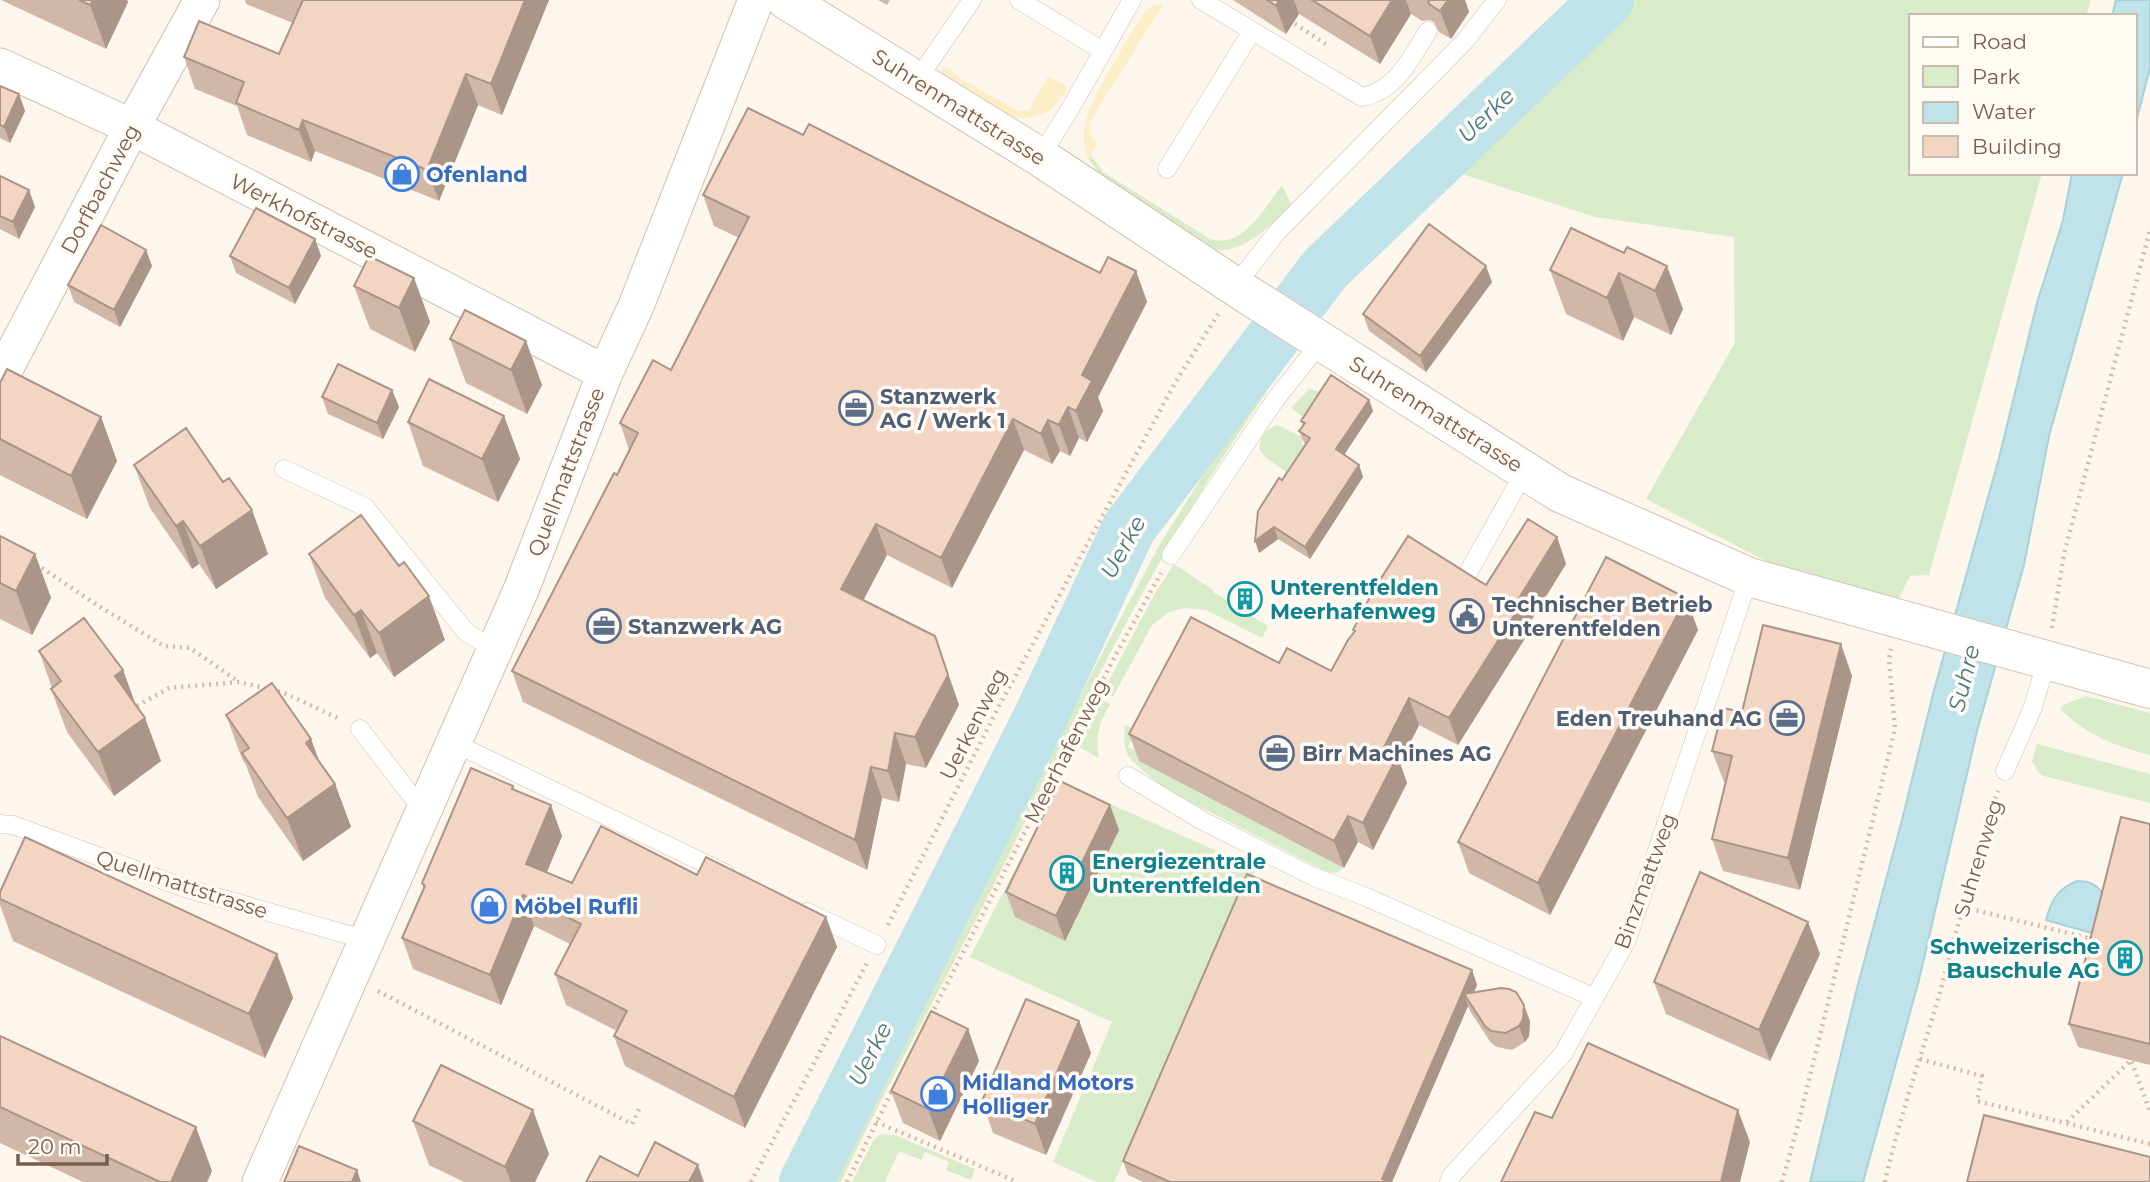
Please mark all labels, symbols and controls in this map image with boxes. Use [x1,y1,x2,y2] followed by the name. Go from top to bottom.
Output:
[1909,14,2136,175] legend
[1972,29,2027,54] text: Road
[868,44,1050,170] street label: Suhrenmattstrasse
[1972,64,2020,89] text: Park
[1452,81,1520,149] water label: Uerke
[1972,99,2036,124] text: Water
[55,120,145,258] street label: Dorfbachweg
[1972,134,2062,159] text: Building
[383,155,421,193] shop icon: Ofenland
[426,162,528,187] place label: Ofenland
[226,168,382,264] street label: Werkhofstrasse
[1345,351,1527,477] street label: Suhrenmattstrasse
[522,384,610,560] street label: Quellmattstrasse
[879,384,1006,433] place label: Stanzwerk AG / Werk 1
[837,389,875,427] office icon: Stanzwerk AG / Werk 1
[1094,511,1152,583] water label: Uerke
[1270,575,1439,624] place label: Unterentfelden Meerhafenweg
[1226,580,1264,618] building icon: Unterentfelden Meerhafenweg
[1492,592,1713,641] place label: Technischer Betrieb Unterentfelden
[1448,597,1486,635] public building icon: Technischer Betrieb Unterentfelden
[585,607,623,645] office icon: Stanzwerk AG
[628,614,782,639] place label: Stanzwerk AG
[1942,642,1986,714] water label: Suhre
[934,664,1012,784] street label: Uerkenweg
[1019,674,1113,828] street label: Meerhafenweg
[1768,699,1806,737] office icon: Eden Treuhand AG
[1556,706,1762,731] place label: Eden Treuhand AG
[1258,734,1296,772] office icon: Birr Machines AG
[1302,741,1492,766] place label: Birr Machines AG
[1948,796,2008,920] street label: Suhrenweg
[1609,810,1681,952] street label: Binzmattweg
[93,844,271,924] street label: Quellmattstrasse
[1092,849,1266,898] place label: Energiezentrale Unterentfelden
[1048,854,1086,892] building icon: Energiezentrale Unterentfelden
[470,887,508,925] shop icon: Möbel Rufli
[514,894,638,919] place label: Möbel Rufli
[1930,934,2100,983] place label: Schweizerische Bauschule AG
[2106,939,2144,977] building icon: Schweizerische Bauschule AG
[842,1017,898,1091] water label: Uerke
[962,1070,1134,1119] place label: Midland Motors Holliger
[919,1075,957,1113] shop icon: Midland Motors Holliger
[18,1122,107,1166] scale bar
[28,1134,82,1159] text: 20 m

